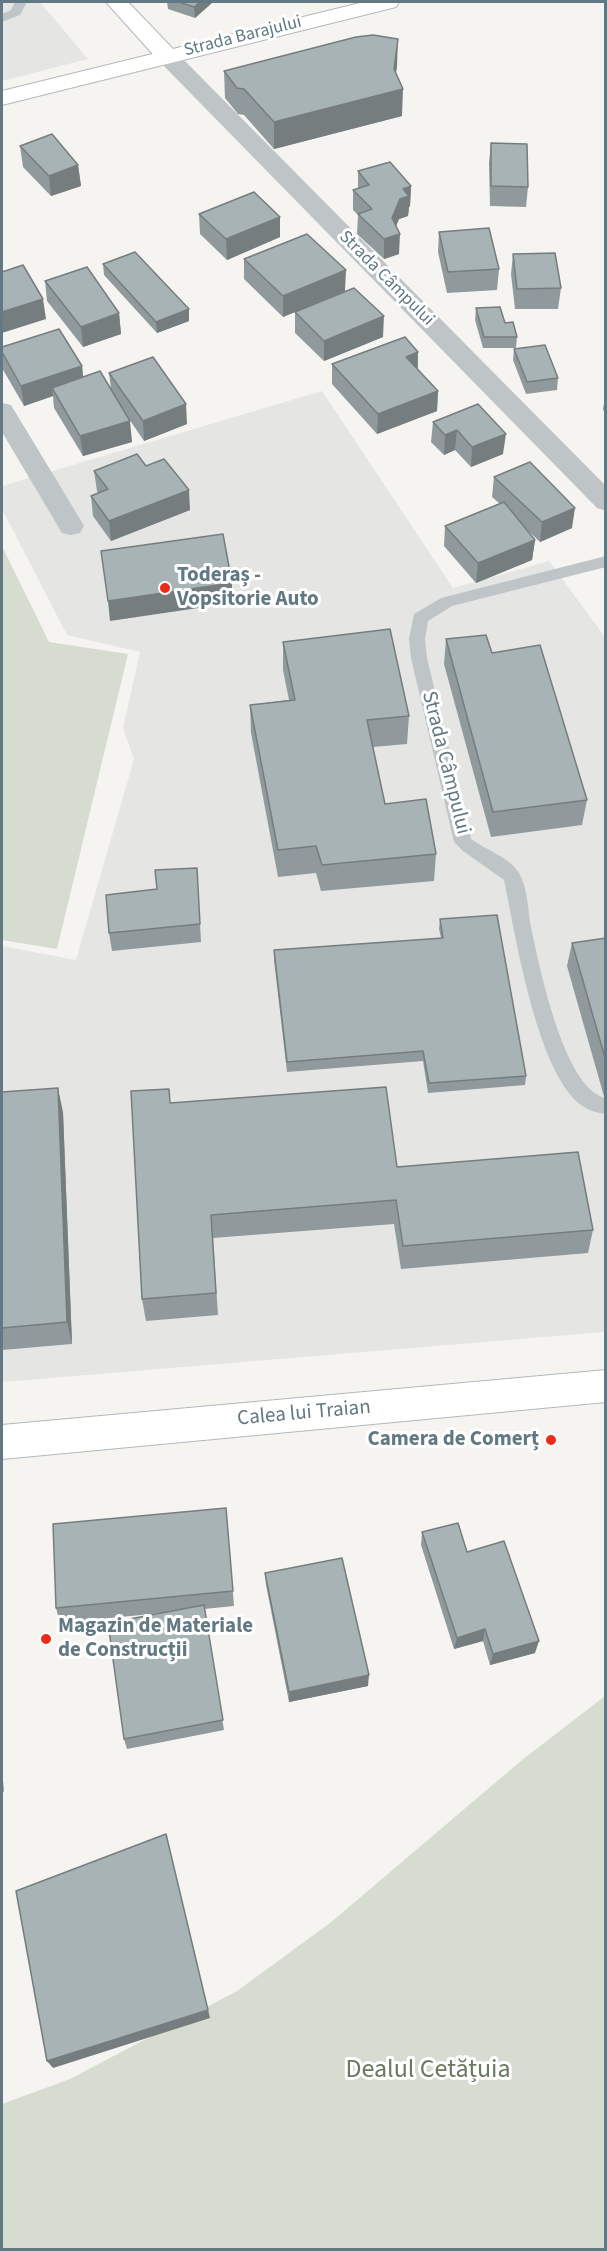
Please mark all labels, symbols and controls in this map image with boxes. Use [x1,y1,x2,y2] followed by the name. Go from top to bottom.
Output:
[182,12,304,62] street label: Strada Barajului
[334,227,438,331] street label: Strada Câmpului
[177,563,319,613] place label: Toderaș - Vopsitorie Auto
[158,581,172,595] marker: Toderaș - Vopsitorie Auto
[415,689,475,837] street label: Strada Câmpului
[236,1396,372,1432] street label: Calea lui Traian
[368,1427,539,1453] place label: Camera de Comerț
[544,1433,558,1447] marker: Camera de Comerț
[58,1614,253,1664] place label: Magazin de Materiale de Construcții
[39,1632,53,1646] marker: Magazin de Materiale de Construcții
[345,2055,511,2087] park label: Dealul Cetățuia

